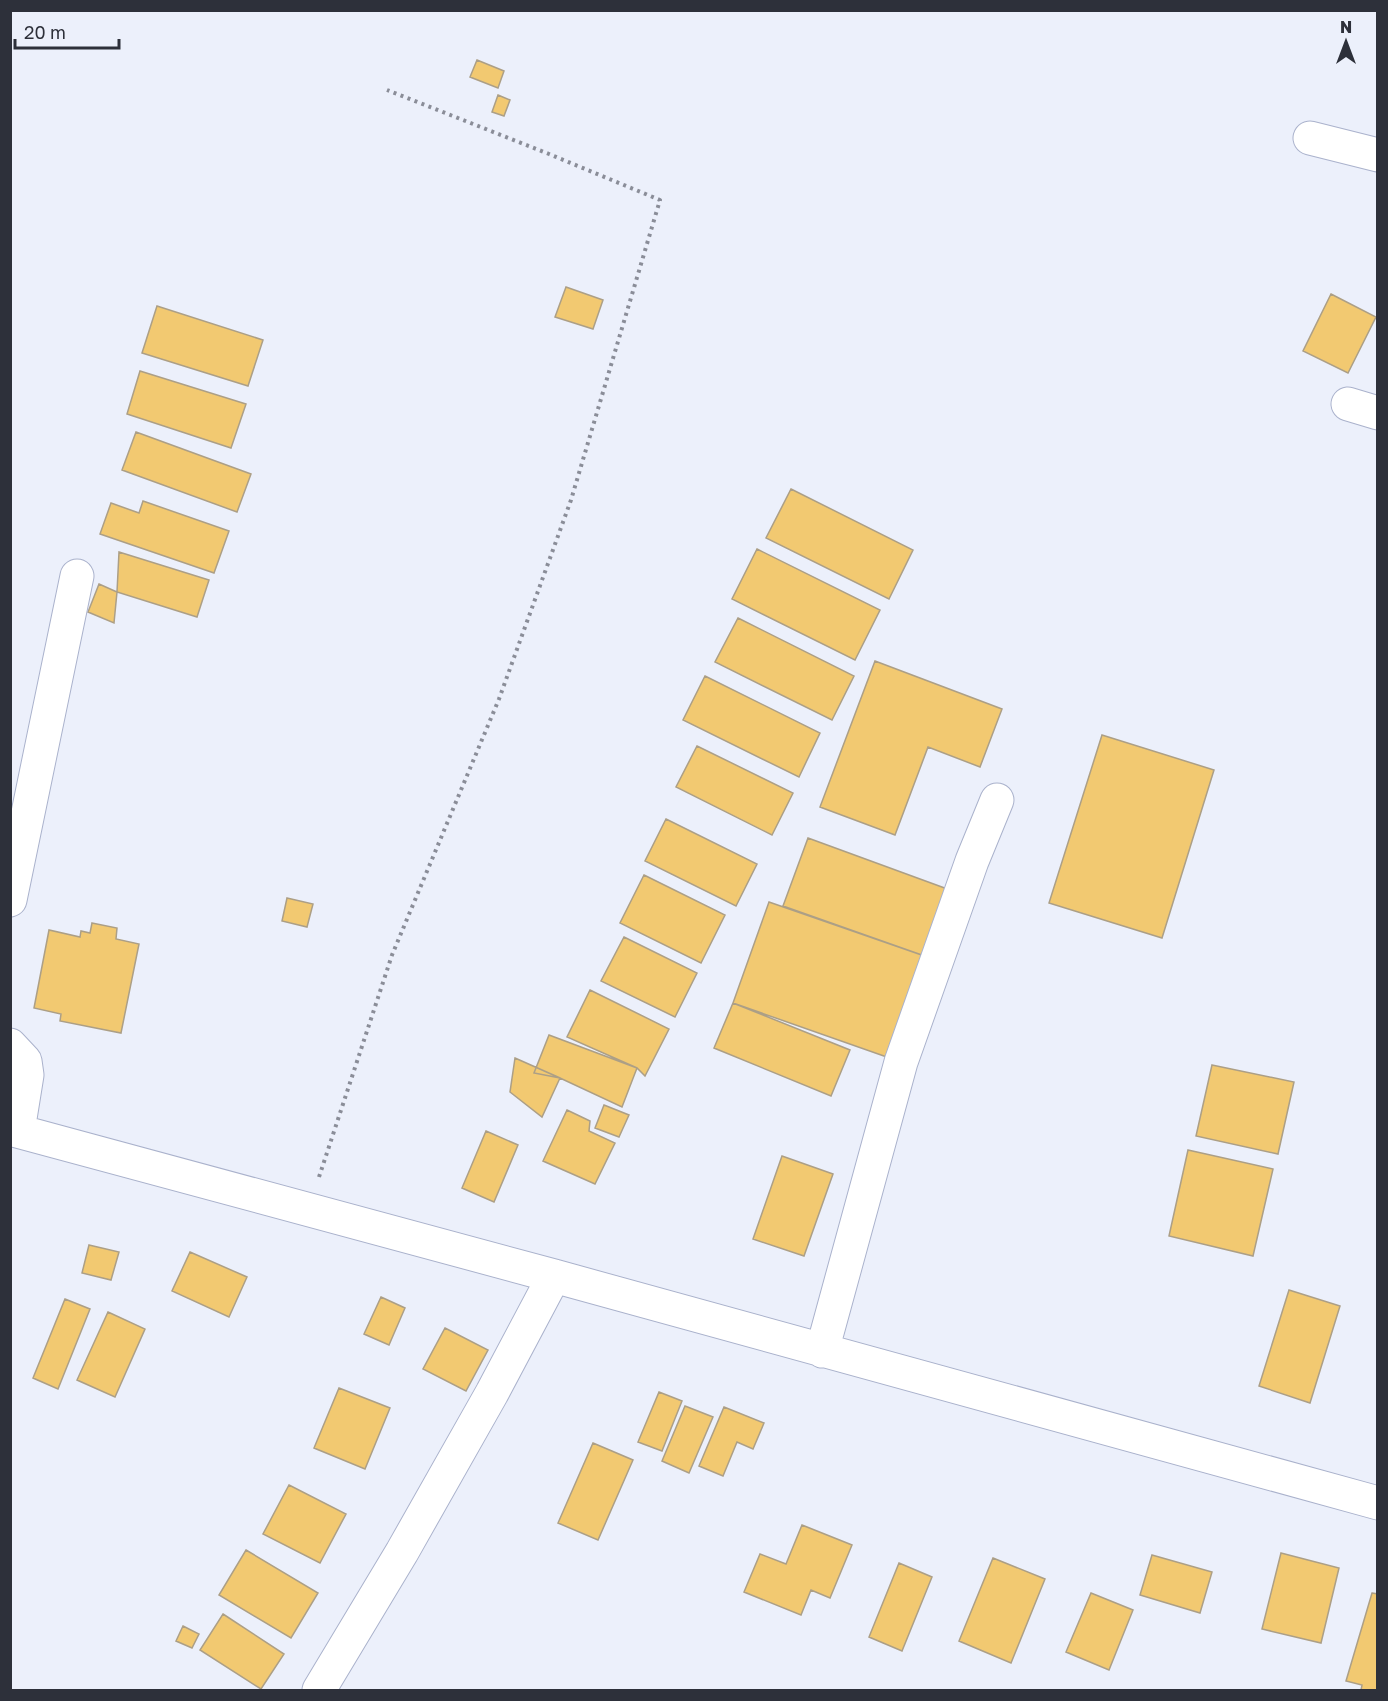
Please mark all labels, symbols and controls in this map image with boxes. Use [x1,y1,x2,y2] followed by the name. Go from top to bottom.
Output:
[15,12,118,50] scale bar
[1316,12,1376,72] north arrow
[1340,17,1352,37] text: N
[24,21,66,43] text: 20 m

